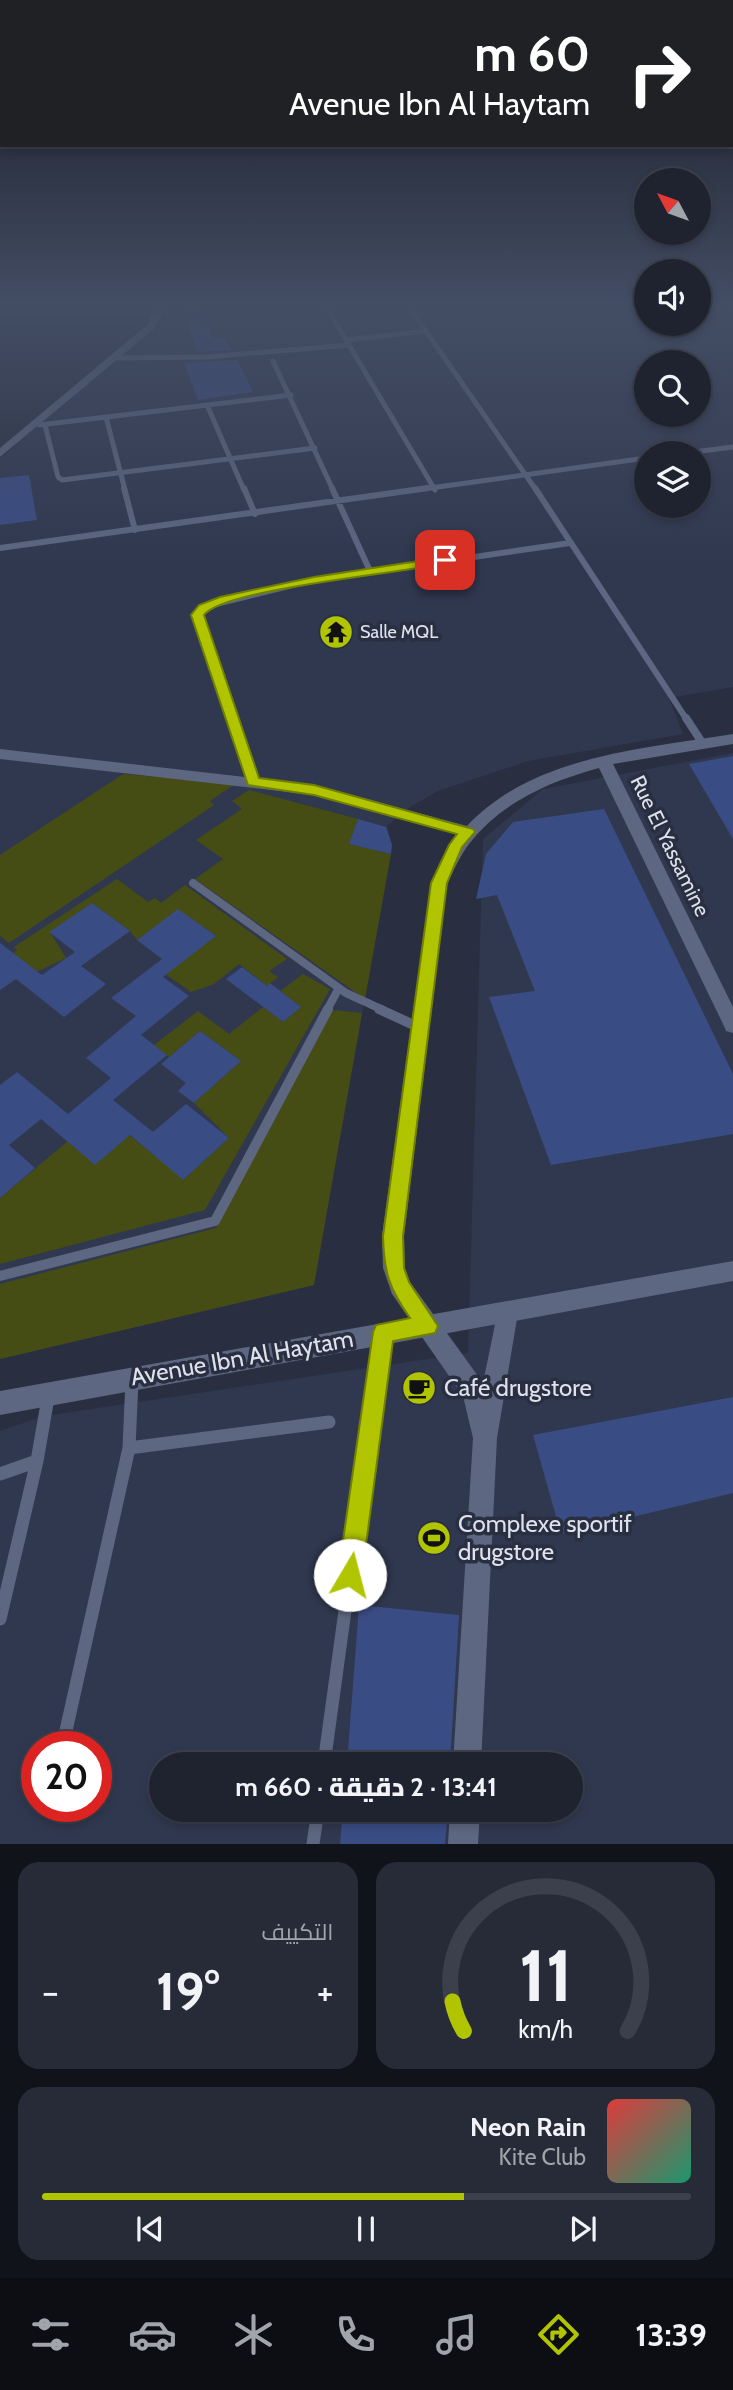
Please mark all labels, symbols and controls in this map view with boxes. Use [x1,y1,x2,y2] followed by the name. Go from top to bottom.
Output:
[474,24,590,83] text: 60 m
[614,28,705,119] icon: right
[289,84,590,123] text: Avenue Ibn Al Haytam
[634,168,710,245] north arrow
[634,168,711,518] map controls
[634,259,711,336] button: sound
[634,350,711,427] button: search
[634,441,711,518] button: layers
[415,530,475,590] pin
[426,541,464,579] icon: arrive
[317,613,355,651] temple icon: Salle MQL
[360,621,438,643] place label: Salle MQL
[626,771,715,921] street label: Rue El Yassamine
[128,1324,356,1391] street label: Avenue Ibn Al Haytam
[400,1369,438,1407] cafe icon: Café drugstore
[444,1373,592,1402] place label: Café drugstore
[458,1509,632,1566] place label: Complexe sportif drugstore
[415,1519,453,1557] sports icon: Complexe sportif drugstore
[313,1538,387,1612] position arrow
[21,1731,112,1822] speed limit sign: 20
[235,1771,497,1803] text: 13:41 · 2 دقيقة · 660 m
[261,1918,334,1946] text: التكييف
[518,1932,572,2020] text: 11
[156,1960,219,2023] text: 19°
[42,1968,59,2015] text: −
[317,1968,333,2015] text: +
[518,2014,573,2044] text: km/h
[470,2111,586,2143] text: Neon Rain
[499,2143,586,2171] text: Kite Club
[131,2210,169,2248] icon: previous
[347,2210,385,2248] icon: pause
[564,2210,602,2248] icon: next
[26,2310,75,2359] icon: filters
[128,2310,177,2359] icon: car
[229,2310,278,2359] icon: climate
[331,2310,380,2359] icon: phone
[432,2310,481,2359] icon: music
[534,2310,583,2359] icon: directions
[635,2315,707,2354] text: 13:39

